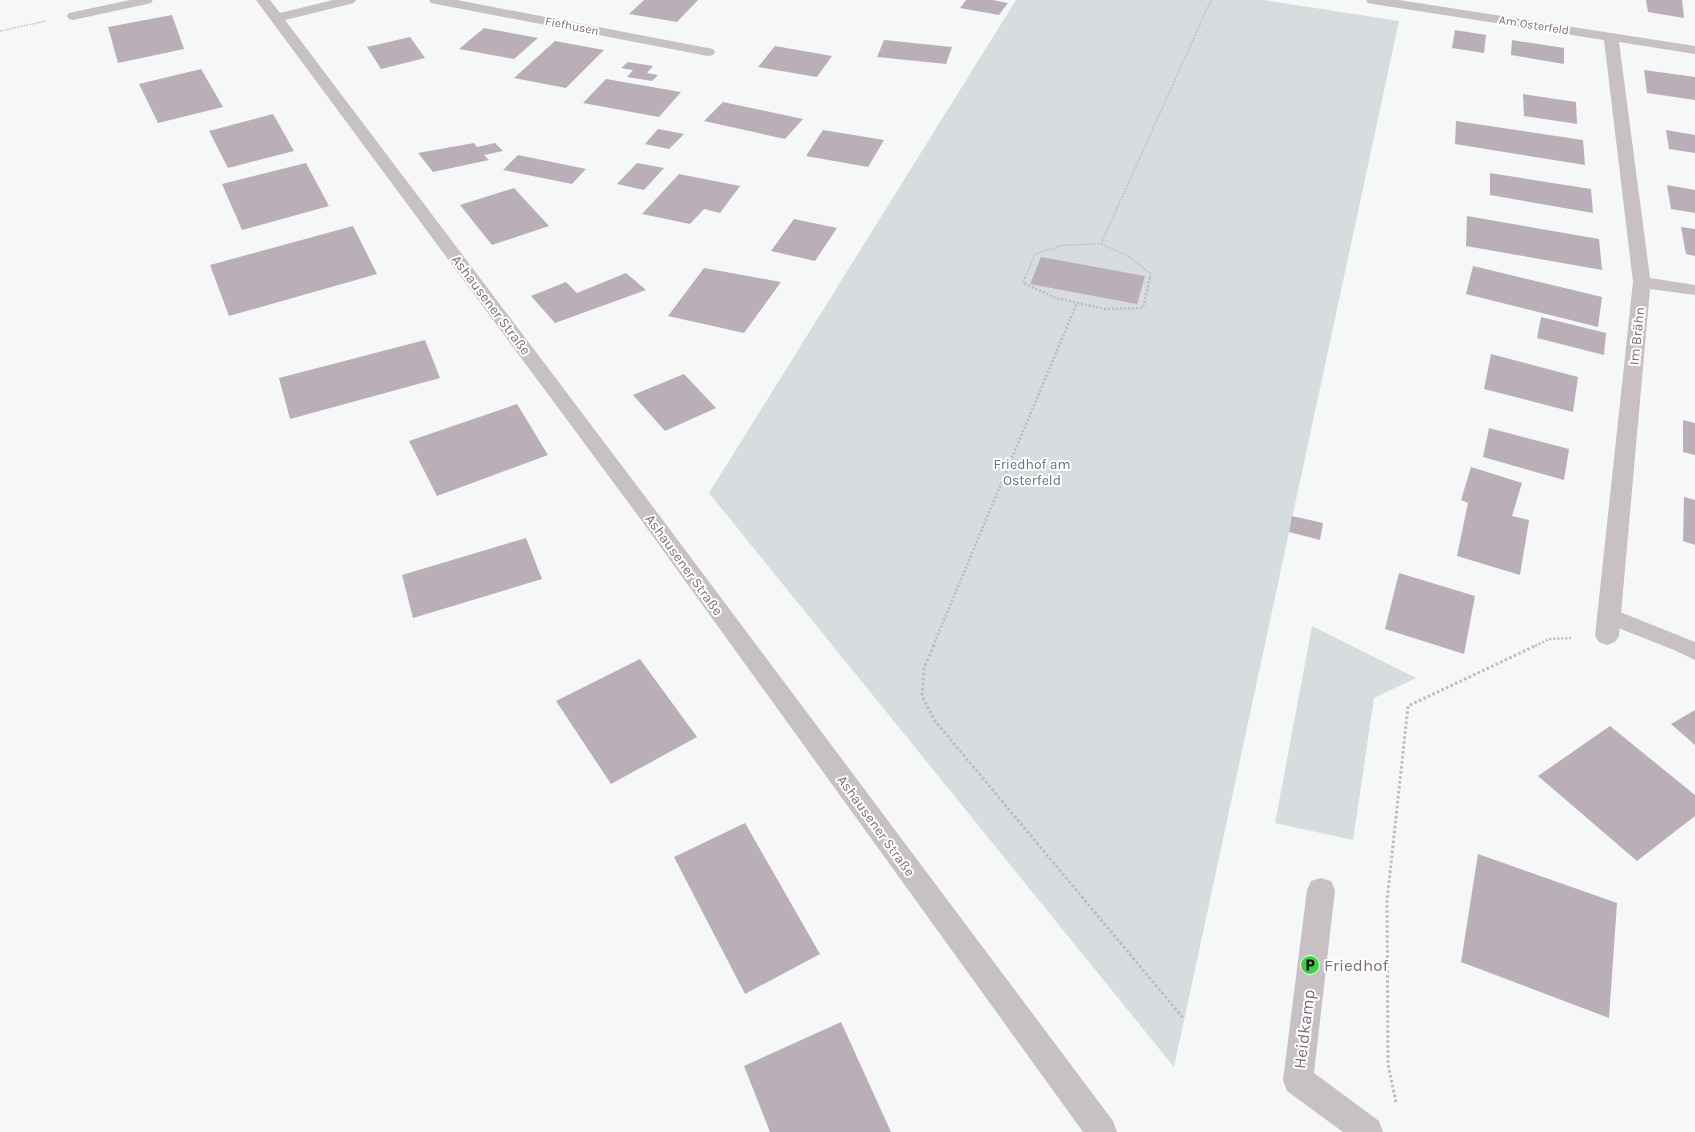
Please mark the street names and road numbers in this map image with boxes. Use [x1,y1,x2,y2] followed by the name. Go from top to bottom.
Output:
[1498,13,1570,37] street label: Am Osterfeld
[544,14,600,38] street label: Fiefhusen
[448,252,534,358] street label: Ashausener Straße
[1625,306,1649,366] street label: Im Brähn
[642,511,726,619] street label: Ashausener Straße
[834,772,918,880] street label: Ashausener Straße
[1289,988,1319,1070] street label: Heidkamp

